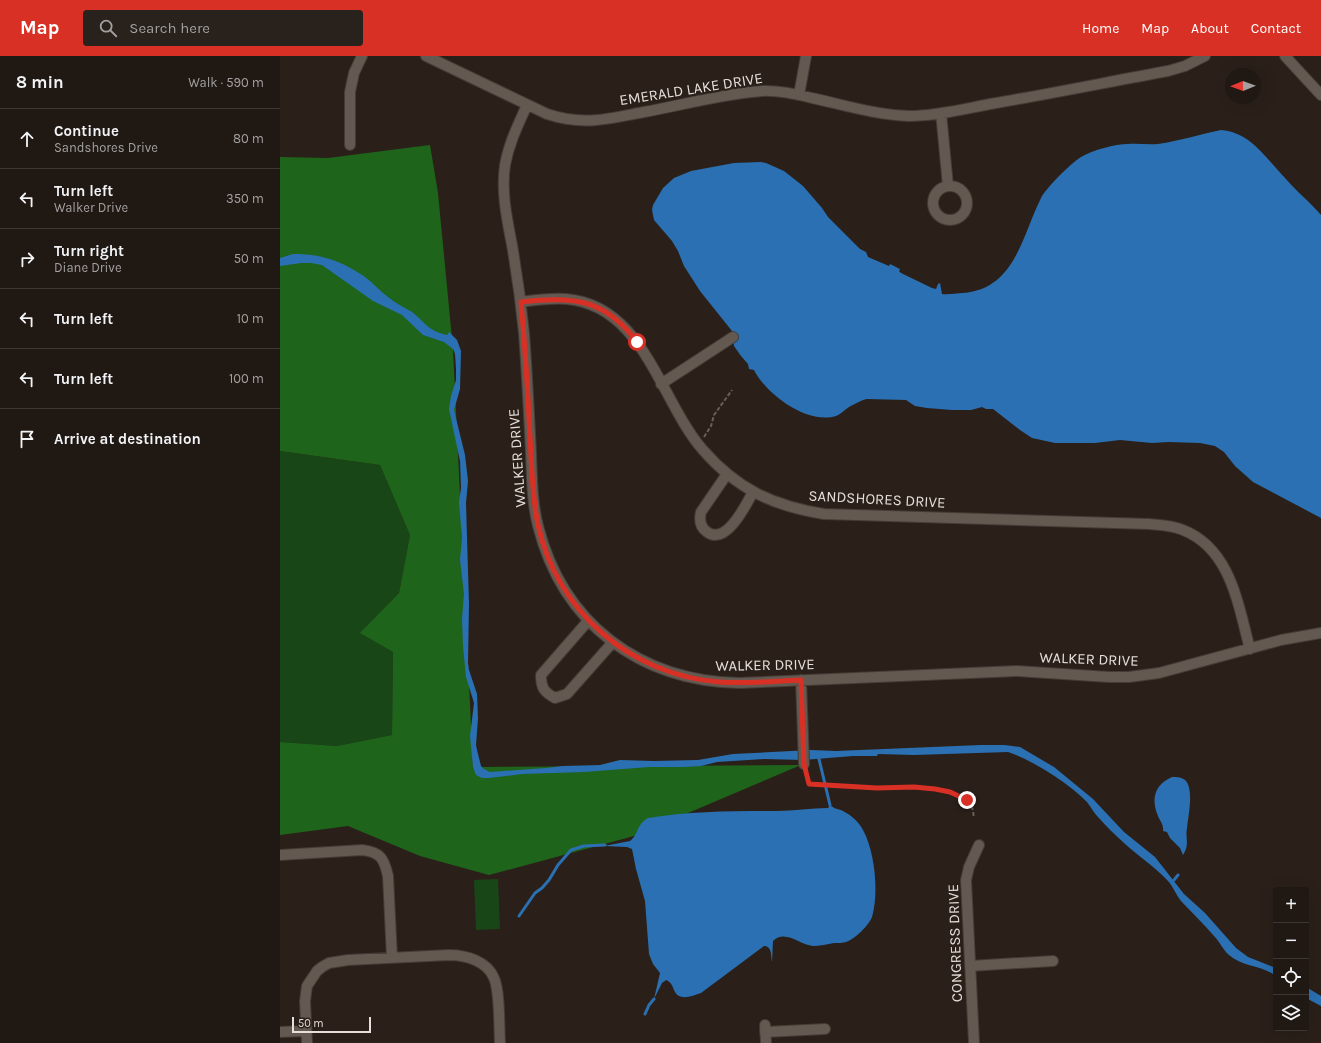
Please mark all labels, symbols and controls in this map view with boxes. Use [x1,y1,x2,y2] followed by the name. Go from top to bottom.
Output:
[83,10,363,46] search box
[20,17,59,39] text: Map
[97,17,119,39] icon: search
[129,19,210,37] text: Search here
[1082,20,1119,37] text: Home
[1141,20,1169,37] text: Map
[1191,20,1229,37] text: About
[1251,20,1301,37] text: Contact
[1225,68,1261,104] north arrow
[618,69,764,109] street label: EMERALD LAKE DRIVE
[16,72,64,92] text: 8 min
[188,75,264,90] text: Walk · 590 m
[54,122,119,140] text: Continue
[16,128,38,150] icon: ahead
[233,131,264,146] text: 80 m
[54,140,158,155] text: Sandshores Drive
[54,182,113,200] text: Turn left
[16,188,38,210] icon: left
[226,191,264,206] text: 350 m
[54,200,128,215] text: Walker Drive
[54,242,124,260] text: Turn right
[16,248,38,270] icon: right
[234,251,264,266] text: 50 m
[54,260,122,275] text: Diane Drive
[16,308,38,330] icon: left
[54,310,113,328] text: Turn left
[237,311,264,326] text: 10 m
[628,333,646,351] route start
[16,368,38,390] icon: left
[54,370,113,388] text: Turn left
[229,371,264,386] text: 100 m
[505,408,529,508] street label: WALKER DRIVE
[16,428,38,450] icon: arrive
[54,430,201,448] text: Arrive at destination
[808,486,946,512] street label: SANDSHORES DRIVE
[1039,648,1139,670] street label: WALKER DRIVE
[715,655,815,675] street label: WALKER DRIVE
[958,791,976,809] route end
[944,884,966,1002] street label: CONGRESS DRIVE
[1273,887,1309,1031] map controls
[1273,887,1309,923] button: +
[1273,923,1309,959] button: −
[1273,959,1309,995] button: locate
[1273,995,1309,1031] button: layers
[292,1015,371,1034] scale bar
[298,1017,324,1030] text: 50 m

